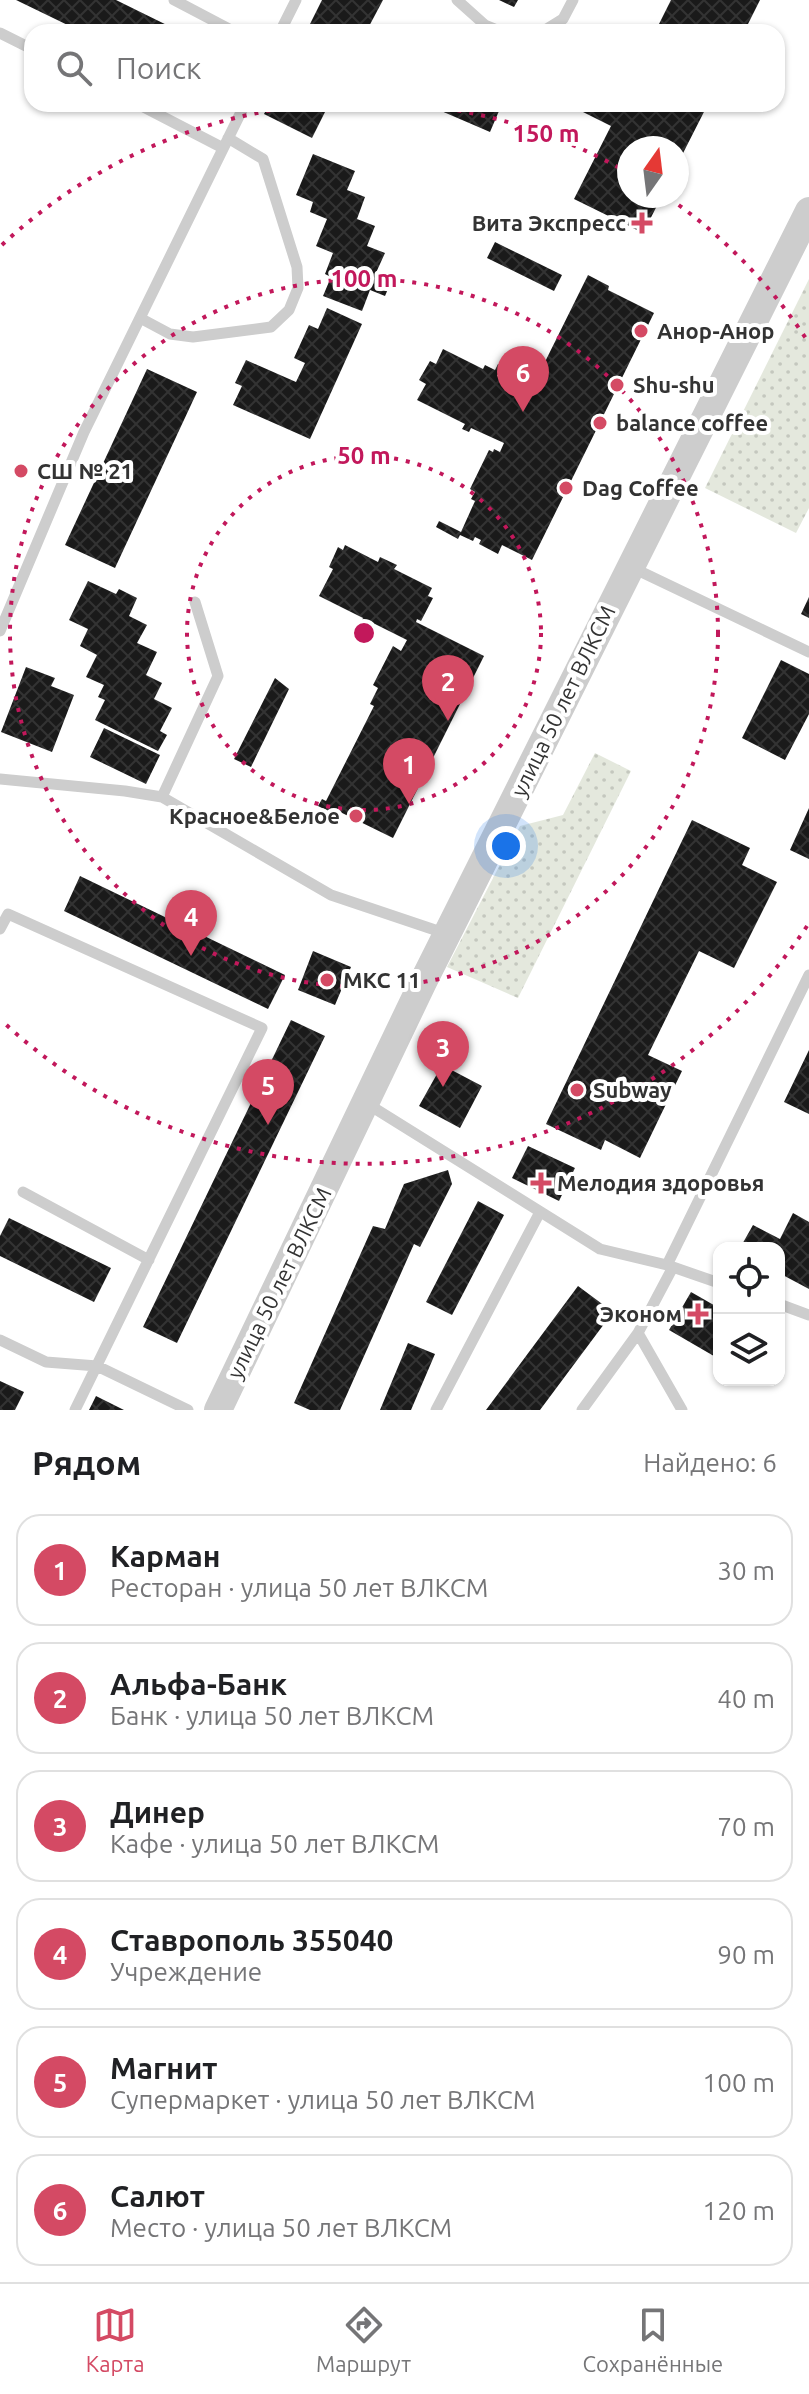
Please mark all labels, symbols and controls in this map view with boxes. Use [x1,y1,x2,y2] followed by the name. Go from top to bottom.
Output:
[24,24,785,112] search box
[52,46,96,90] icon: search
[116,51,201,85] text: Поиск
[513,120,579,147] text: 150 m
[617,136,689,208] north arrow
[472,210,626,235] place label: Вита Экспресс
[633,214,651,232] marker: Вита Экспресс
[331,265,397,292] text: 100 m
[657,318,775,343] place label: Анор-Анор
[632,322,650,340] marker: Анор-Анор
[497,346,549,412] pin: 6
[633,372,715,397] place label: Shu-shu
[608,376,626,394] marker: Shu-shu
[616,410,768,435] place label: balance coffee
[591,414,609,432] marker: balance coffee
[337,442,391,469] text: 50 m
[37,458,133,483] place label: СШ № 21
[12,462,30,480] marker: СШ № 21
[582,475,699,500] place label: Dag Coffee
[557,479,575,497] marker: Dag Coffee
[505,601,620,800] street label: улица 50 лет ВЛКСМ
[350,619,378,647] centre of rings
[422,655,474,721] pin: 2
[383,738,435,804] pin: 1
[169,803,340,828] place label: Красное&Белое
[347,807,365,825] marker: Красное&Белое
[486,826,526,866] your location
[165,890,217,956] pin: 4
[343,967,421,992] place label: МКС 11
[318,971,336,989] marker: МКС 11
[417,1021,469,1087] pin: 3
[242,1059,294,1125] pin: 5
[593,1077,672,1102] place label: Subway
[568,1081,586,1099] marker: Subway
[557,1170,764,1195] place label: Мелодия здоровья
[532,1174,550,1192] marker: Мелодия здоровья
[221,1183,336,1382] street label: улица 50 лет ВЛКСМ
[713,1242,785,1386] map controls
[713,1242,785,1314] button: locate
[600,1301,682,1326] place label: Эконом
[689,1305,707,1323] marker: Эконом
[713,1314,785,1386] button: layers
[32,1443,141,1481] text: Рядом
[643,1448,777,1477] text: Найдено: 6
[110,1539,221,1573] text: Карман
[53,1556,67,1585] text: 1
[717,1556,775,1585] text: 30 m
[110,1573,488,1602] text: Ресторан · улица 50 лет ВЛКСМ
[110,1667,287,1701] text: Альфа-Банк
[53,1684,67,1713] text: 2
[717,1684,775,1713] text: 40 m
[110,1701,434,1730] text: Банк · улица 50 лет ВЛКСМ
[110,1795,205,1829] text: Динер
[53,1812,67,1841] text: 3
[717,1812,775,1841] text: 70 m
[110,1829,439,1858] text: Кафе · улица 50 лет ВЛКСМ
[110,1923,394,1957] text: Ставрополь 355040
[53,1940,67,1969] text: 4
[717,1940,775,1969] text: 90 m
[110,1957,262,1986] text: Учреждение
[110,2051,217,2085] text: Магнит
[53,2068,67,2097] text: 5
[703,2068,775,2097] text: 100 m
[110,2085,535,2114] text: Супермаркет · улица 50 лет ВЛКСМ
[110,2179,205,2213] text: Салют
[53,2196,67,2225] text: 6
[703,2196,775,2225] text: 120 m
[110,2213,452,2242] text: Место · улица 50 лет ВЛКСМ
[86,2303,144,2376] tab: Карта
[316,2303,411,2376] tab: Маршрут
[583,2303,723,2376] tab: Сохранённые

